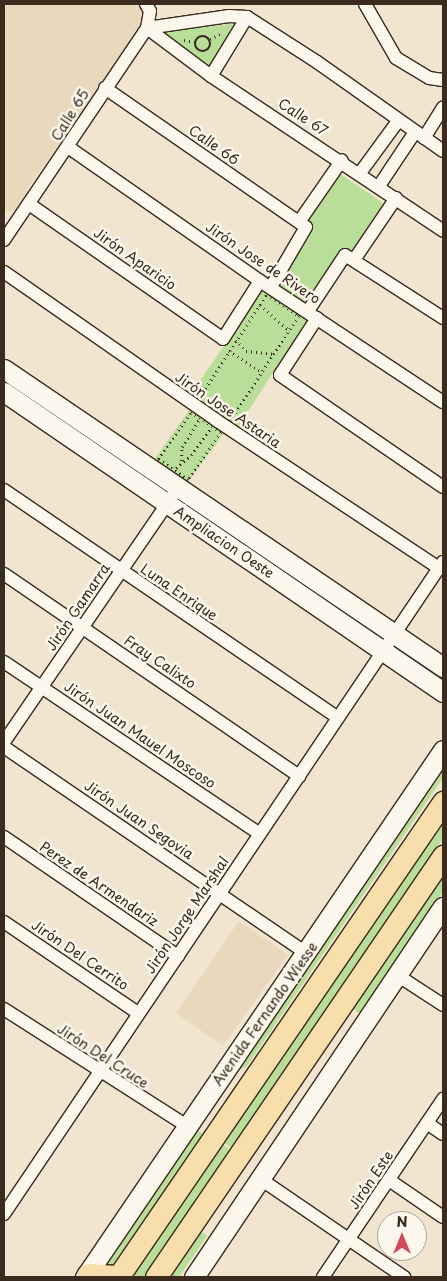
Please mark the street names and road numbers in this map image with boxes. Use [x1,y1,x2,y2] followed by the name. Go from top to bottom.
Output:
[48,86,92,144] street label: Calle 65
[275,95,331,139] street label: Calle 67
[185,121,243,169] street label: Calle 66
[202,218,324,308] street label: Jirón Jose de Rivero
[91,224,179,294] street label: Jirón Aparicio
[173,369,283,451] street label: Jirón Jose Astaria
[171,502,277,582] street label: Ampliacion Oeste
[43,560,113,654] street label: Jirón Gamarra
[138,560,220,624] street label: Luna Enrique
[121,632,199,692] street label: Fray Calixto
[61,678,219,792] street label: Jirón Juan Mauel Moscoso
[82,777,196,863] street label: Jirón Juan Segovia
[36,838,162,930] street label: Perez de Armendariz
[142,854,232,976] street label: Jirón Jorge Marshal
[29,917,131,993] street label: Jirón Del Cerrito
[209,939,321,1089] street label: Avenida Fernando Wiesse
[54,1020,152,1092] street label: Jirón Del Cruce
[345,1148,397,1212] street label: Jirón Este

